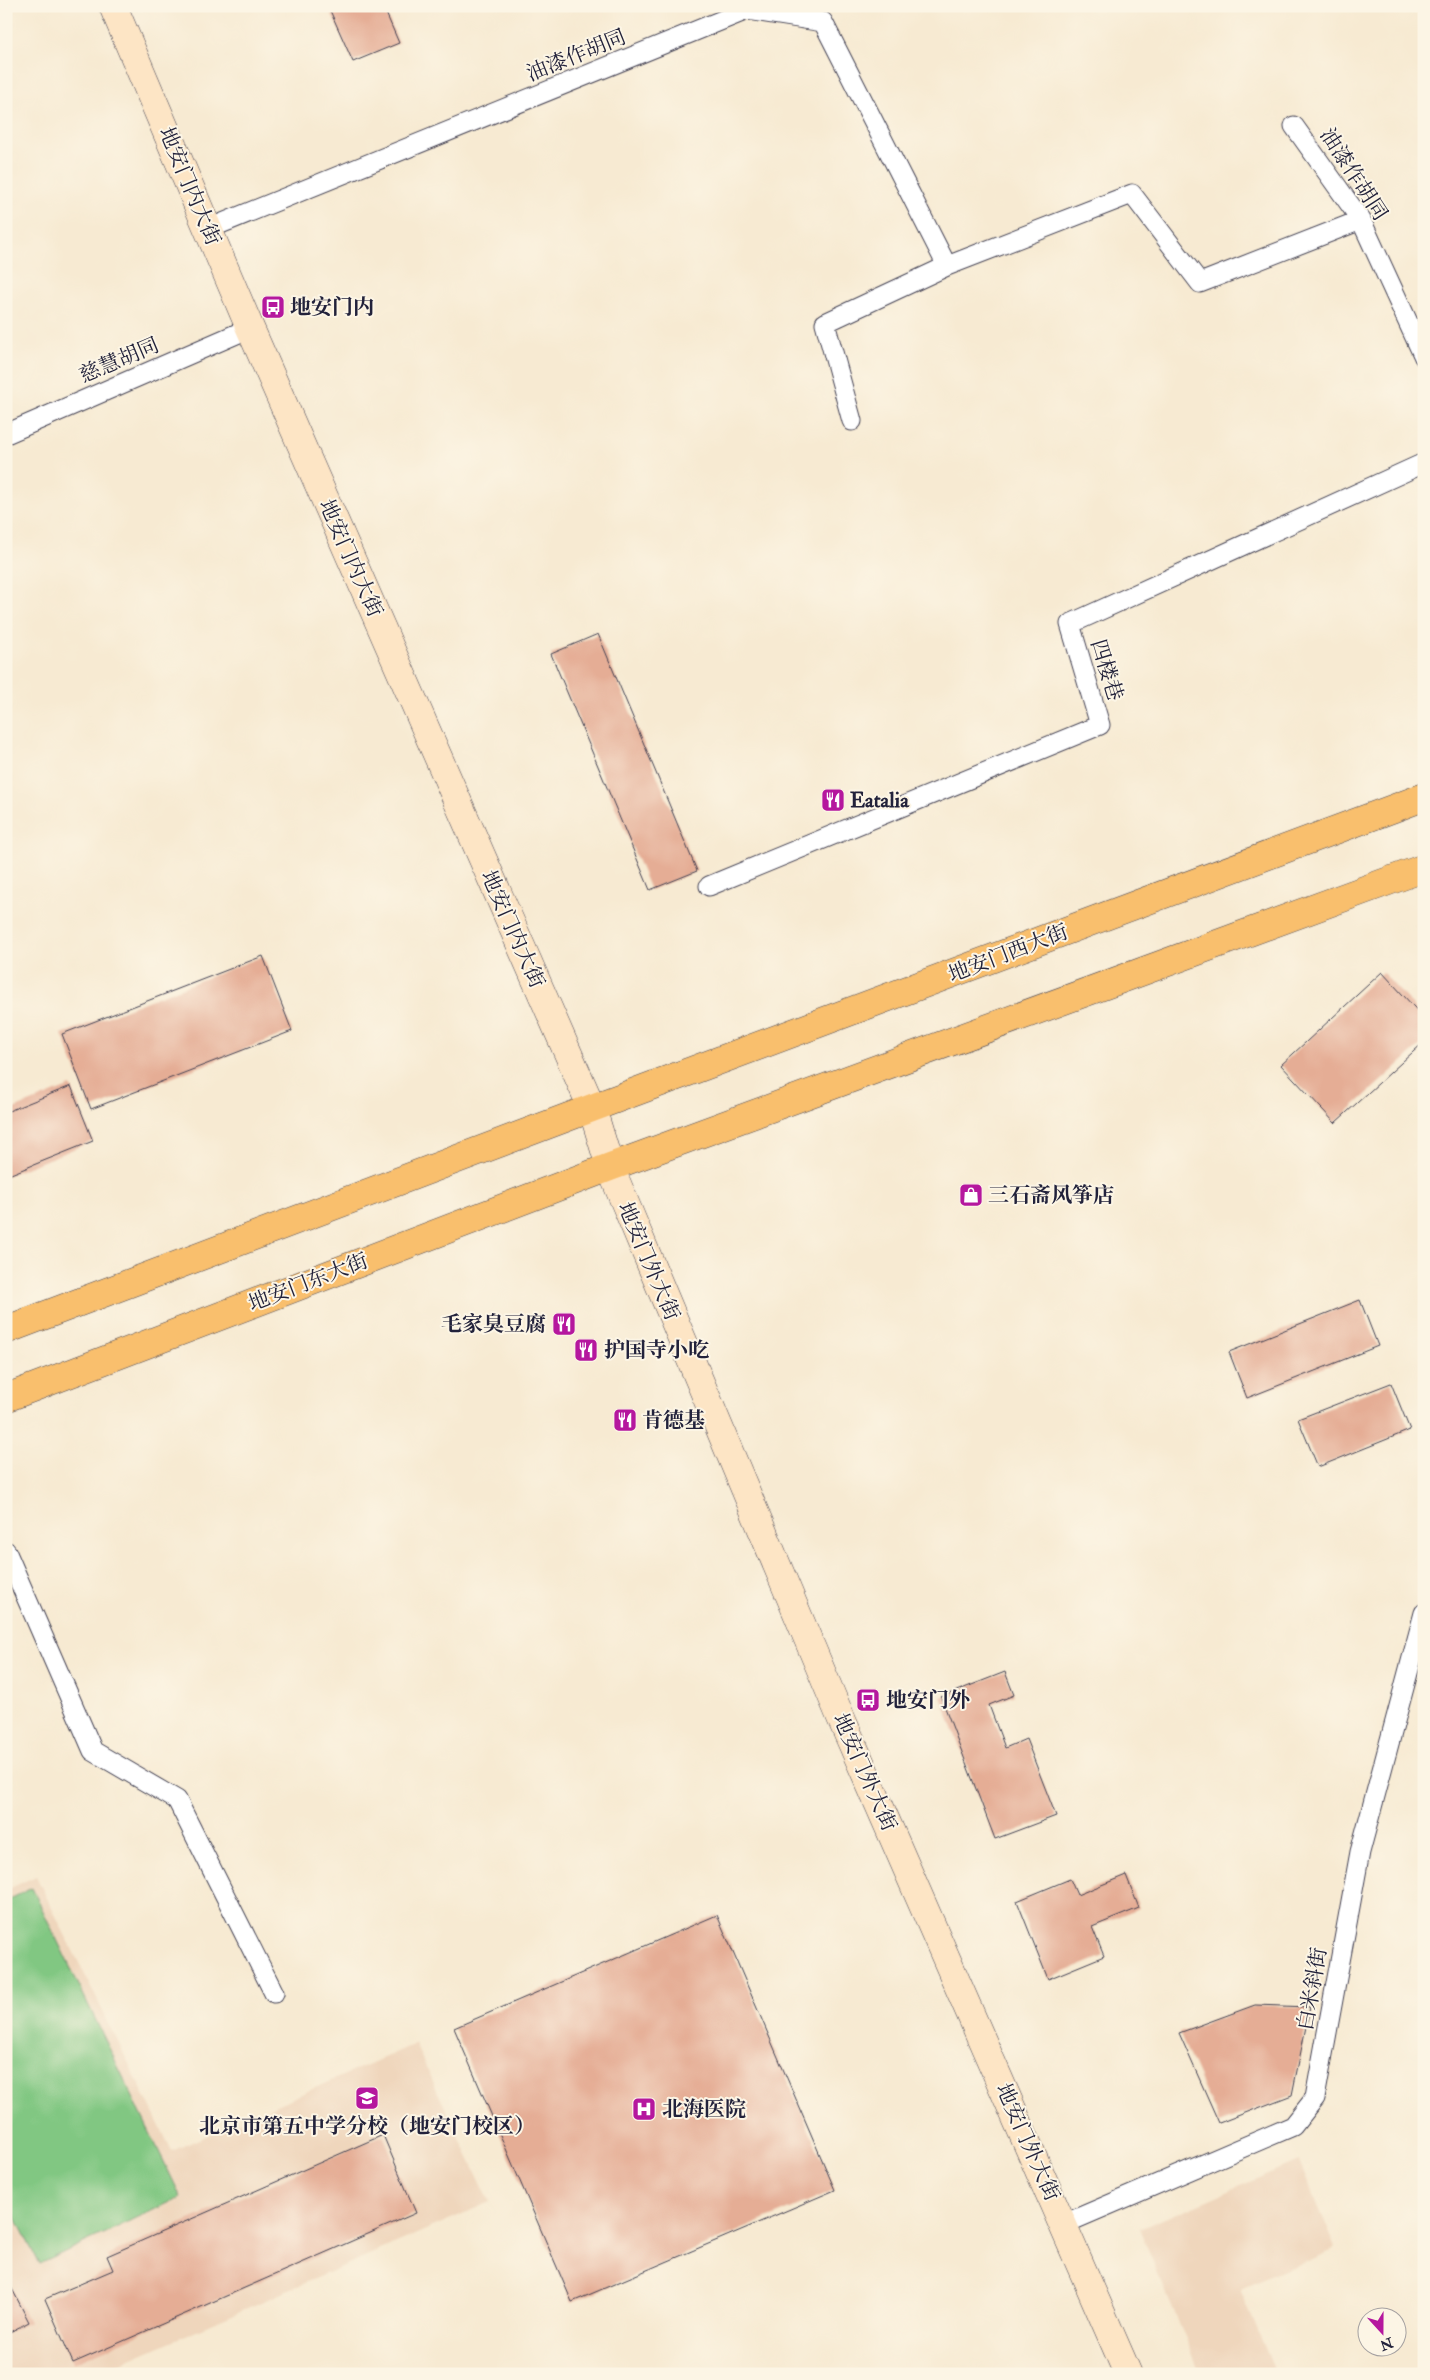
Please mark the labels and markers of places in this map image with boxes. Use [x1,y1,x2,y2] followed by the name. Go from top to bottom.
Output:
[260,294,286,320] bus stop icon: 地安门内
[290,294,374,321] place label: 地安门内
[820,787,846,813] restaurant icon: Eatalia
[850,787,910,814] place label: Eatalia
[958,1182,984,1208] shop icon: 三石斋风筝店
[988,1182,1114,1209] place label: 三石斋风筝店
[441,1311,546,1338] place label: 毛家臭豆腐
[551,1311,577,1337] restaurant icon: 毛家臭豆腐
[573,1337,599,1363] restaurant icon: 护国寺小吃
[604,1337,709,1364] place label: 护国寺小吃
[612,1407,638,1433] restaurant icon: 肯德基
[642,1407,705,1434] place label: 肯德基
[855,1687,881,1713] bus stop icon: 地安门外
[886,1687,970,1714] place label: 地安门外
[354,2085,380,2111] school or university icon: 北京市第五中学分校（地安门校区）
[631,2096,657,2122] hospital icon: 北海医院
[662,2096,746,2123] place label: 北海医院
[199,2113,535,2140] place label: 北京市第五中学分校（地安门校区）

